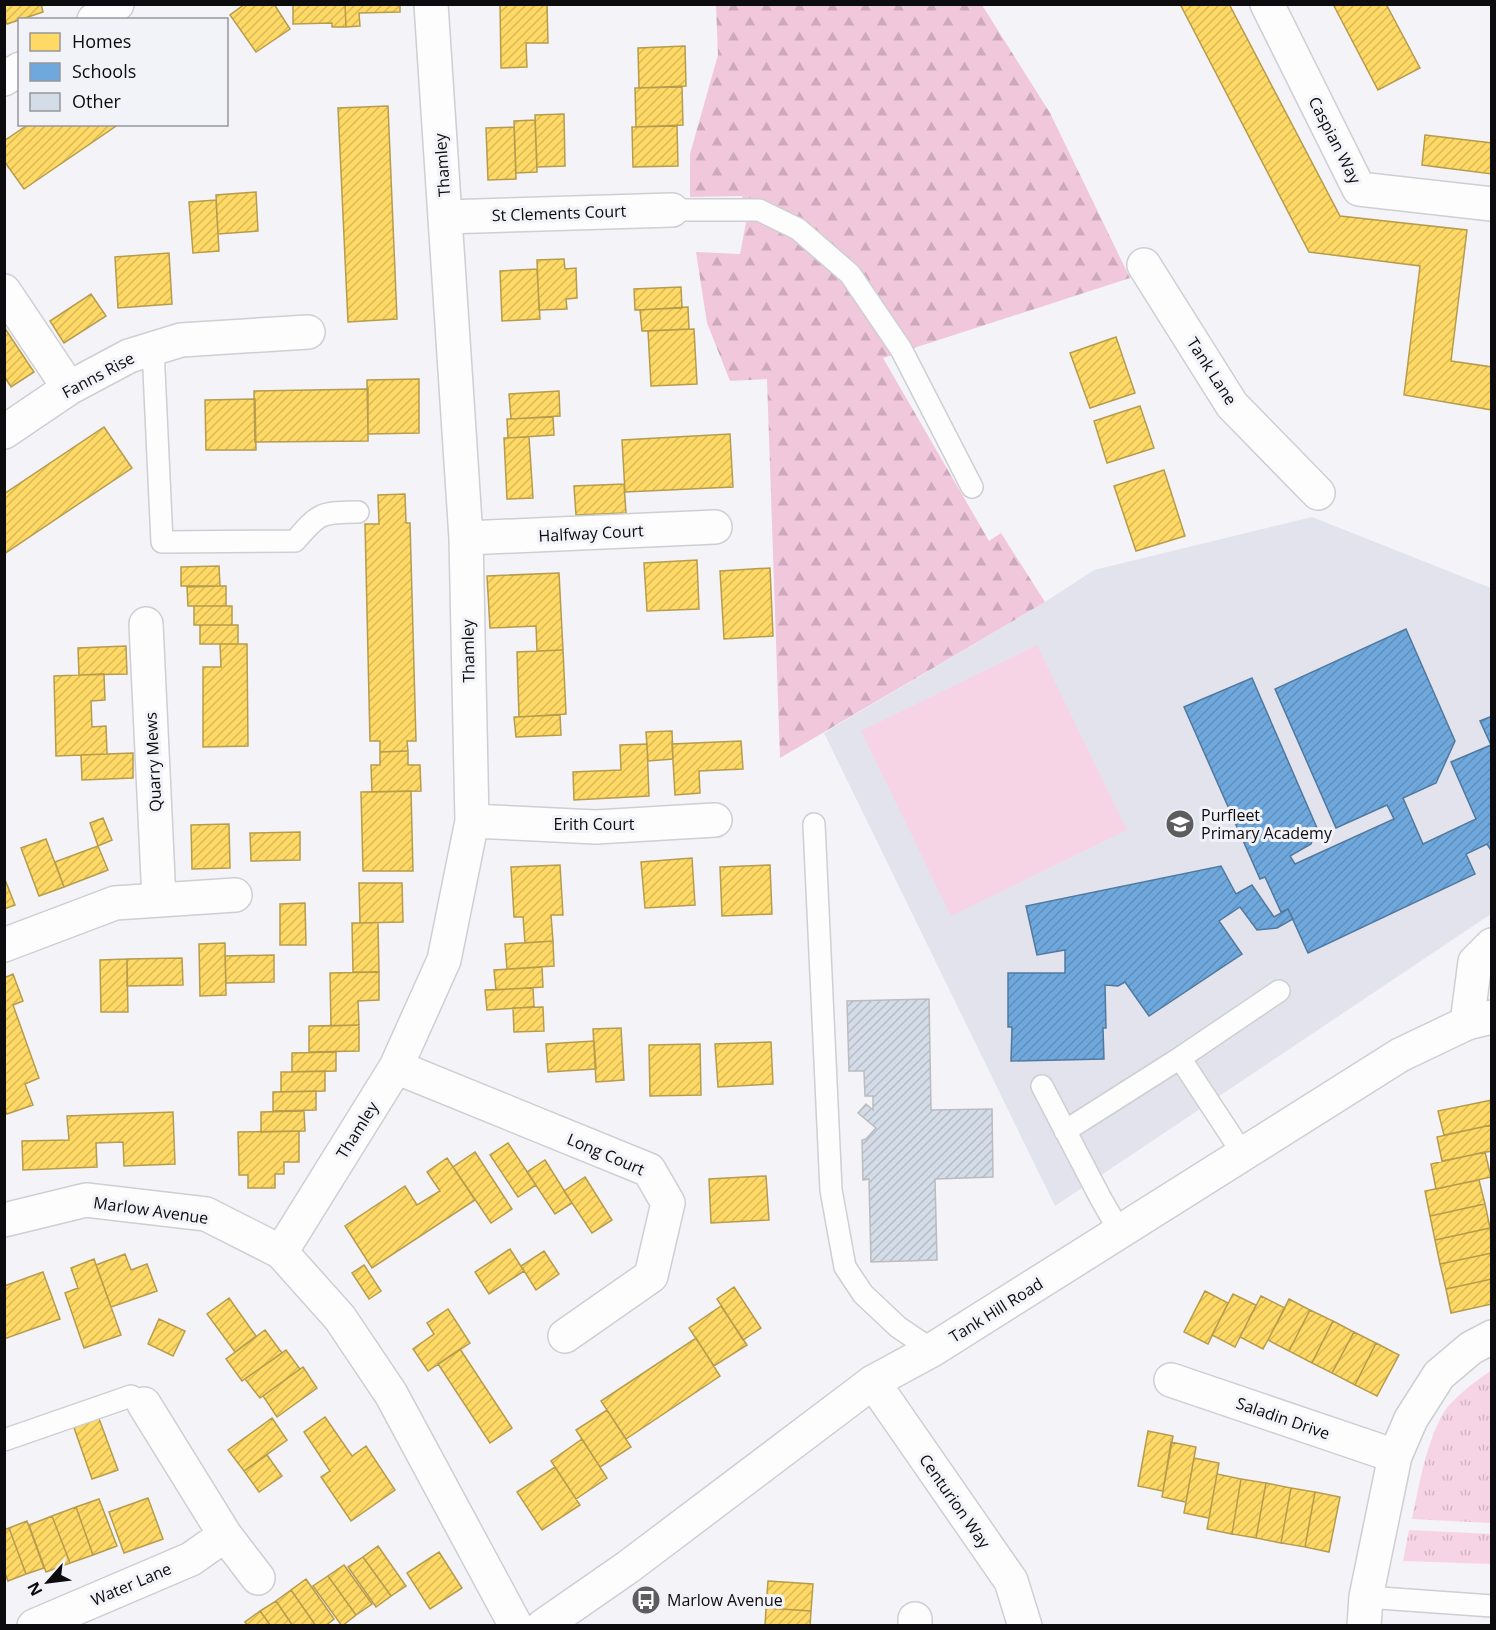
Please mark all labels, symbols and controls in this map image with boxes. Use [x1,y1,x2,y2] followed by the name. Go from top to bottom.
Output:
[18,18,228,126] legend
[72,29,131,53] text: Homes
[72,59,136,83] text: Schools
[72,89,122,113] text: Other
[1304,93,1367,188] street label: Caspian Way
[429,132,455,197] street label: Thamley
[491,200,627,226] street label: St Clements Court
[1182,333,1242,409] street label: Tank Lane
[58,347,138,403] street label: Fanns Rise
[538,519,644,547] street label: Halfway Court
[456,618,480,683] street label: Thamley
[139,712,167,812] street label: Quarry Mews
[1201,804,1333,844] place label: Purfleet Primary Academy
[1164,808,1196,840] school or university icon: Purfleet Primary Academy
[554,813,635,835] street label: Erith Court
[331,1096,384,1163] street label: Thamley
[564,1128,648,1180] street label: Long Court
[92,1191,210,1229] street label: Marlow Avenue
[945,1272,1047,1348] street label: Tank Hill Road
[1233,1392,1333,1444] street label: Saladin Drive
[914,1450,996,1553] street label: Centurion Way
[18,1552,78,1612] north arrow
[88,1557,174,1611] street label: Water Lane
[22,1578,48,1600] text: N
[630,1584,662,1616] bus stop icon: Marlow Avenue
[667,1589,783,1611] place label: Marlow Avenue

